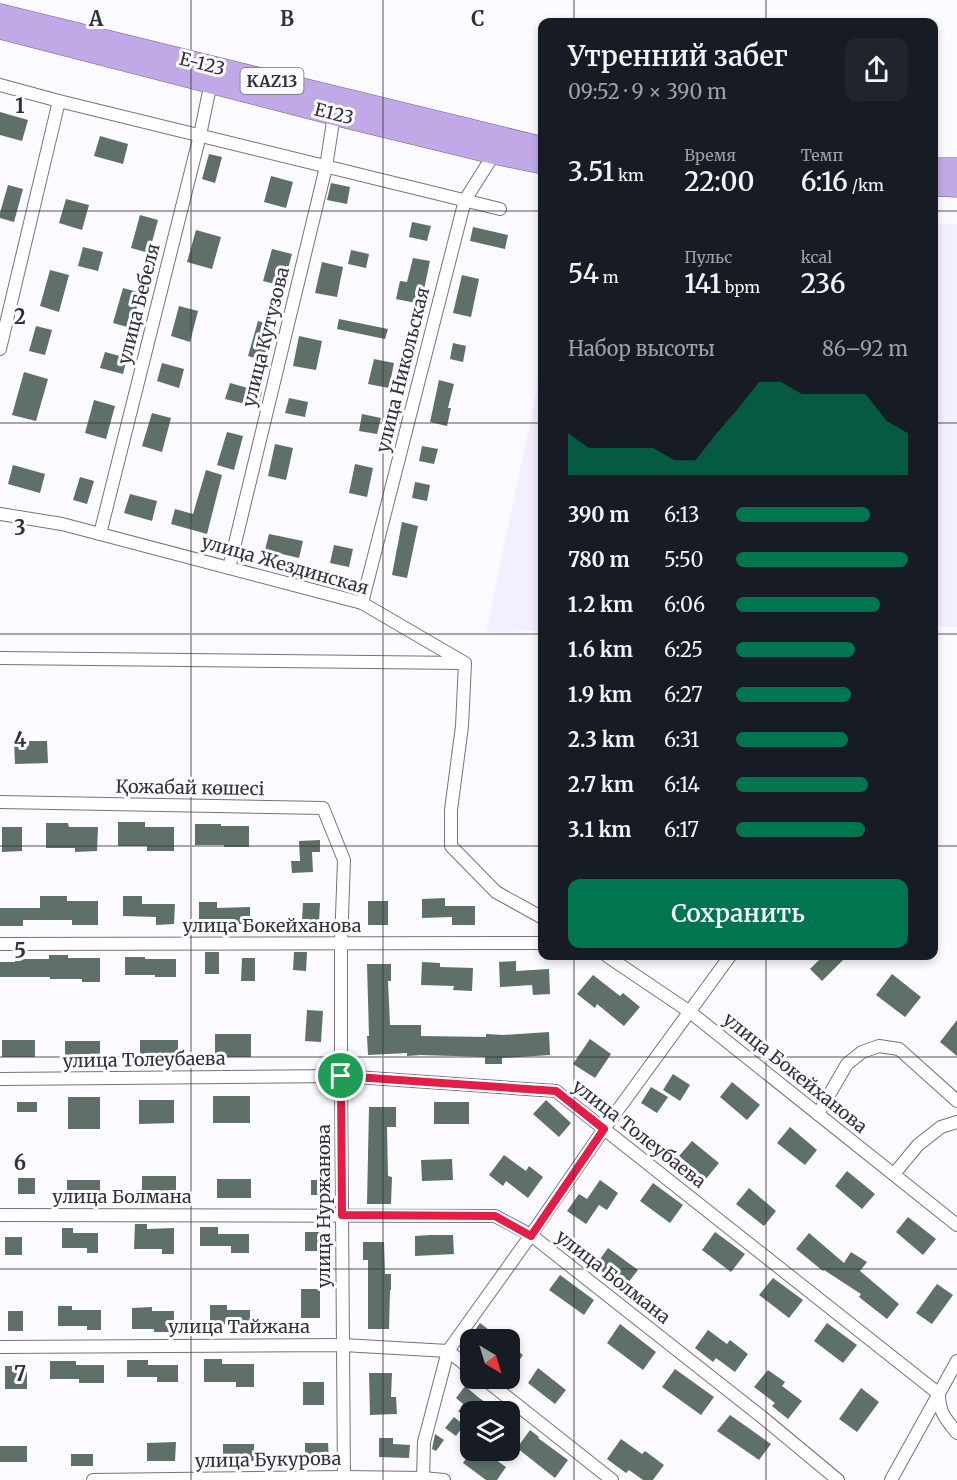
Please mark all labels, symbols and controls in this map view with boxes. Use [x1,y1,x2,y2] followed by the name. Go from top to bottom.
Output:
[88,6,104,31] text: A
[280,6,294,31] text: B
[471,6,485,31] text: C
[845,38,908,101] button: share
[568,39,788,73] text: Утренний забег
[177,47,227,80] street label: Е-123
[240,68,304,94] road number: KAZ13
[568,79,727,104] text: 09:52 · 9 × 390 m
[15,93,25,118] text: 1
[312,98,356,129] street label: Е123
[684,145,736,165] text: Время
[801,145,843,165] text: Темп
[568,155,614,188] text: 3.51
[614,165,644,185] text: km
[684,165,755,198] text: 22:00
[801,165,848,198] text: 6:16
[848,175,884,195] text: /km
[112,241,165,367] street label: улица Бебеля
[684,247,732,267] text: Пульс
[801,247,832,267] text: kcal
[568,257,599,290] text: 54
[237,264,294,409] street label: улица Кутузова
[599,267,619,287] text: m
[684,267,721,300] text: 141
[801,267,846,300] text: 236
[721,277,760,297] text: bpm
[371,285,434,455] street label: улица Никольская
[14,304,26,329] text: 2
[568,336,715,361] text: Набор высоты
[822,336,908,361] text: 86–92 m
[568,502,629,527] text: 390 m
[664,502,700,527] text: 6:13
[14,515,26,540] text: 3
[199,530,372,600] street label: улица Жездинская
[568,547,630,572] text: 780 m
[664,547,703,572] text: 5:50
[568,592,633,617] text: 1.2 km
[664,592,705,617] text: 6:06
[568,637,633,662] text: 1.6 km
[664,637,703,662] text: 6:25
[568,682,632,707] text: 1.9 km
[664,682,703,707] text: 6:27
[14,727,27,752] text: 4
[568,727,635,752] text: 2.3 km
[664,727,699,752] text: 6:31
[568,772,634,797] text: 2.7 km
[664,772,700,797] text: 6:14
[115,775,265,800] street label: Қожабай көшесі
[568,817,631,842] text: 3.1 km
[664,817,699,842] text: 6:17
[568,879,908,948] button: Сохранить
[183,914,362,937] street label: улица Бокейханова
[14,938,26,963] text: 5
[719,1007,872,1138] street label: улица Бокейханова
[62,1047,226,1072] street label: улица Толеубаева
[315,1050,366,1101] pin
[324,1059,357,1092] icon: arrive
[568,1074,711,1193] street label: улица Толеубаева
[312,1124,335,1288] street label: улица Нуржанова
[14,1150,26,1175] text: 6
[52,1185,192,1208] street label: улица Болмана
[551,1225,676,1329] street label: улица Болмана
[168,1315,310,1338] street label: улица Тайжана
[460,1329,520,1389] north arrow
[460,1329,520,1461] map controls
[14,1361,26,1386] text: 7
[460,1401,520,1461] button: layers
[195,1447,342,1472] street label: улица Букурова

